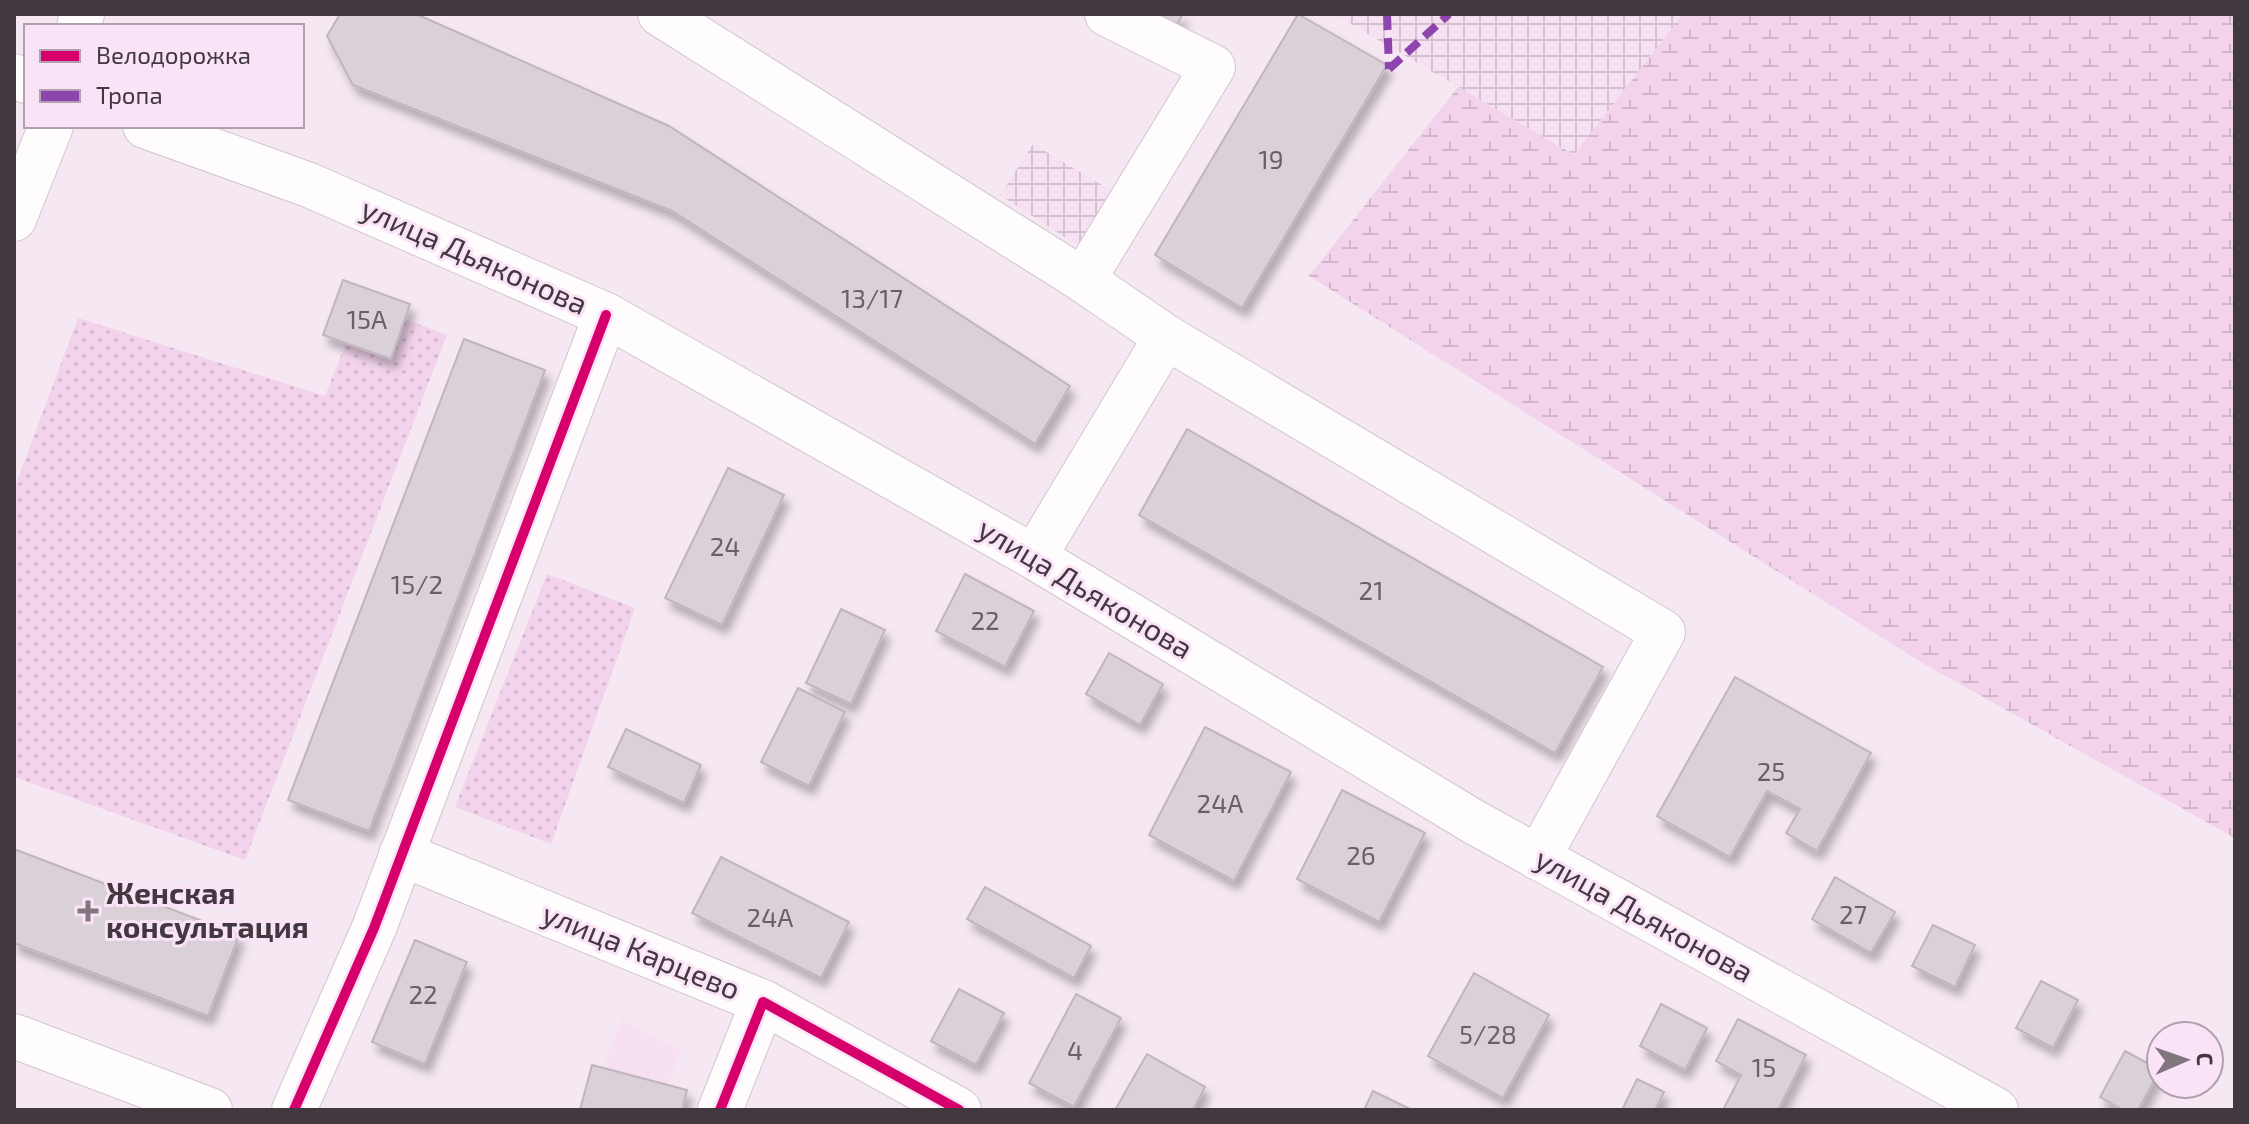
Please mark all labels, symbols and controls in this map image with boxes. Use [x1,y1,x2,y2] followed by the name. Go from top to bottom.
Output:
[24,24,304,128] legend
[96,40,251,69] text: Велодорожка
[96,80,163,109] text: Тропа
[1258,143,1284,174] house number: 19
[356,189,594,322] street label: улица Дьяконова
[841,282,903,313] house number: 13/17
[347,303,387,334] house number: 15А
[972,509,1200,666] street label: улица Дьяконова
[710,530,740,561] house number: 24
[391,568,443,599] house number: 15/2
[1359,574,1383,605] house number: 21
[970,604,1000,635] house number: 22
[1757,755,1785,786] house number: 25
[1197,787,1243,818] house number: 24А
[1346,839,1376,870] house number: 26
[1529,839,1760,990] street label: улица Дьяконова
[106,874,309,945] place label: Женская консультация
[537,894,746,1007] street label: улица Карцево
[1839,898,1867,929] house number: 27
[77,900,99,922] marker: Женская консультация
[747,901,793,932] house number: 24А
[408,978,438,1009] house number: 22
[1459,1018,1517,1049] house number: 5/28
[2145,1020,2225,1100] north arrow
[1067,1034,1083,1065] house number: 4
[1752,1051,1776,1082] house number: 15
[2193,1052,2219,1066] text: С

